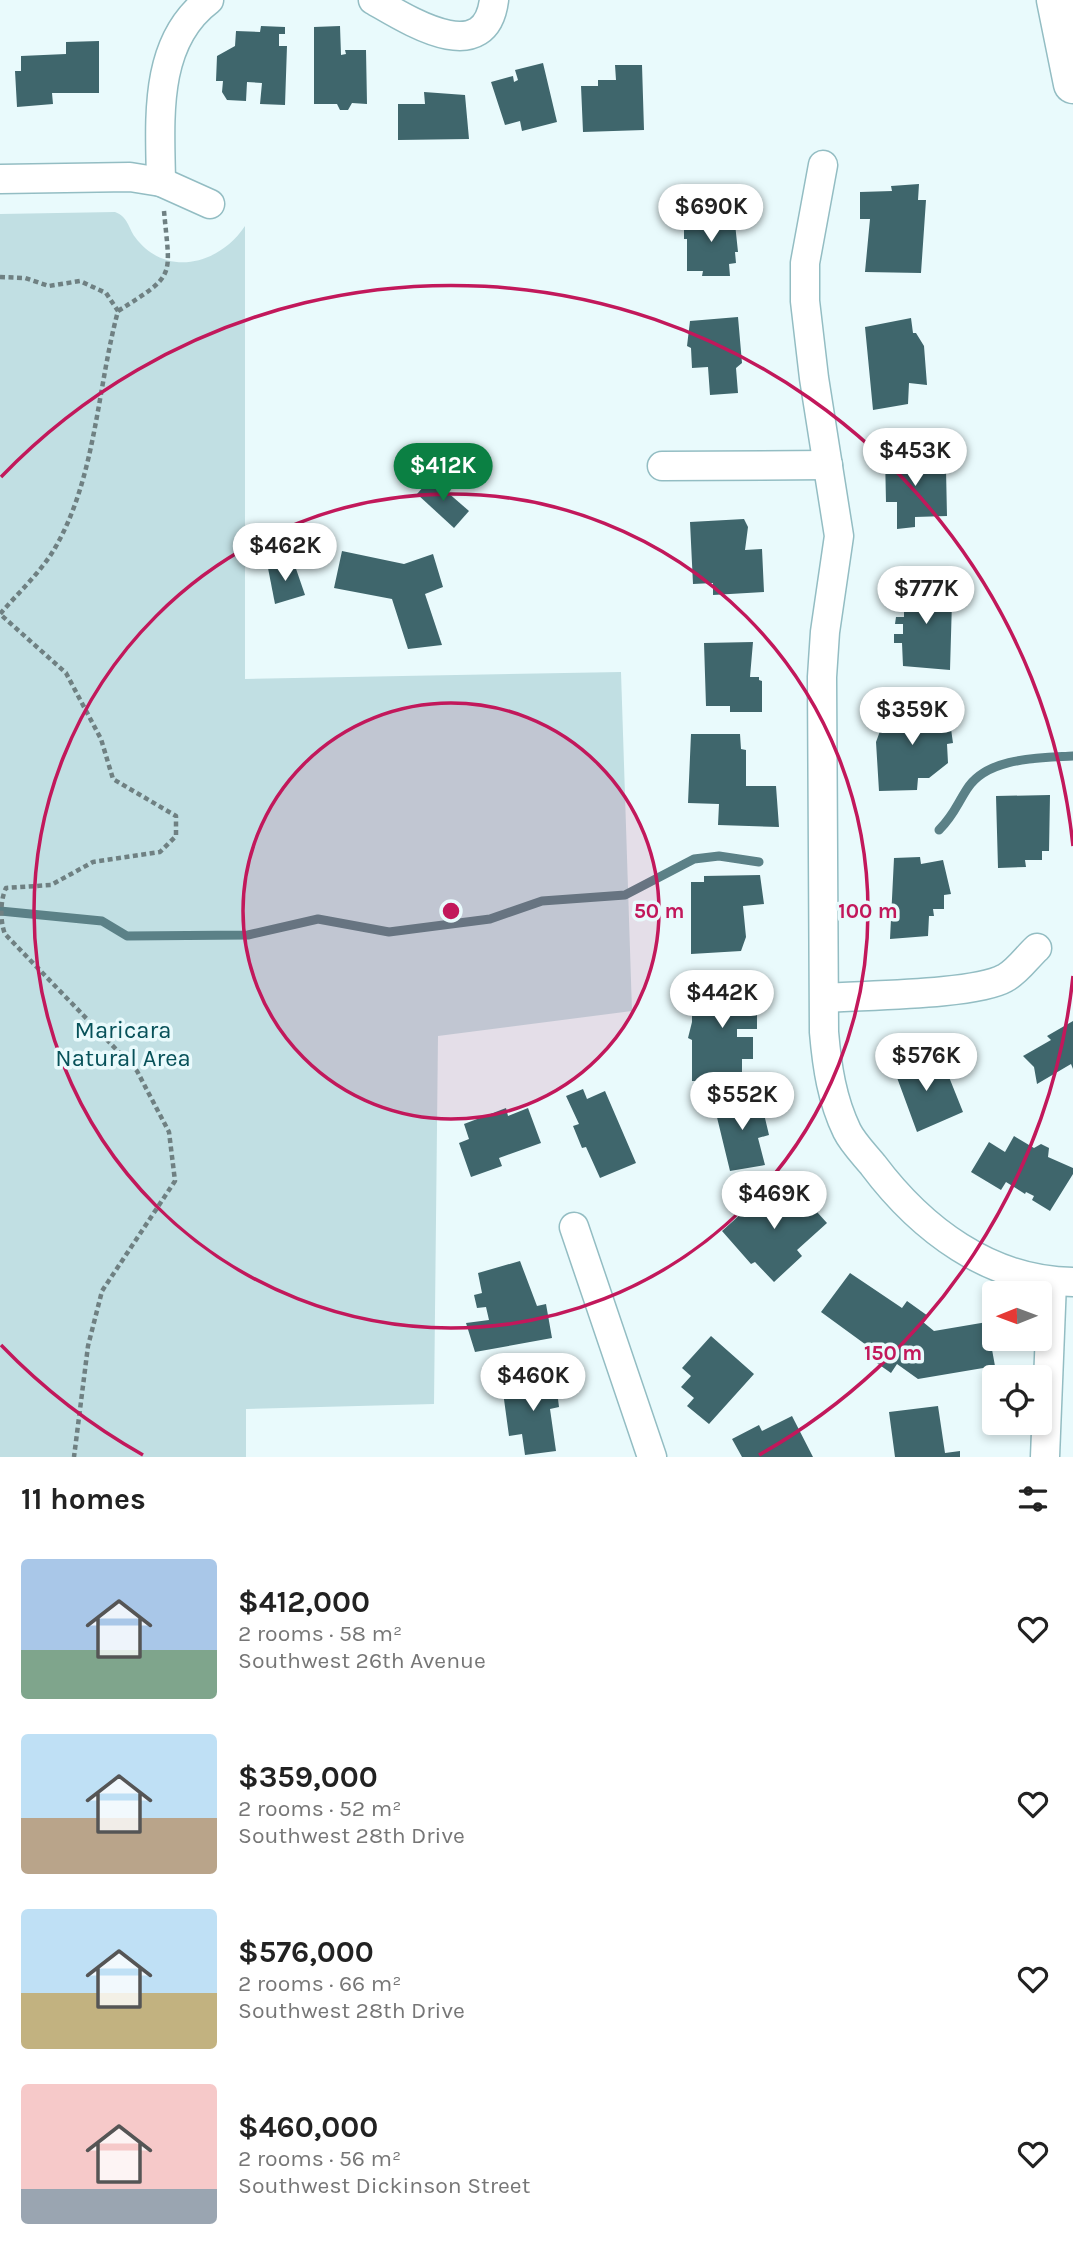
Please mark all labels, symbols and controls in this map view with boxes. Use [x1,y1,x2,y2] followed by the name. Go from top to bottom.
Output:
[662,184,760,244] pin: $690K
[674,193,748,220] text: $690K
[866,428,964,488] pin: $453K
[879,437,951,464] text: $453K
[394,444,492,503] pin: $412K
[410,452,476,479] text: $412K
[236,524,334,583] pin: $462K
[249,532,321,559] text: $462K
[877,566,975,626] pin: $777K
[893,575,959,602] text: $777K
[863,688,961,747] pin: $359K
[876,696,948,723] text: $359K
[439,899,463,923] centre of rings
[634,899,684,923] text: 50 m
[838,899,898,923] text: 100 m
[673,970,771,1030] pin: $442K
[686,979,758,1006] text: $442K
[55,1016,191,1072] park label: Maricara Natural Area
[877,1034,975,1093] pin: $576K
[891,1042,961,1069] text: $576K
[693,1072,791,1132] pin: $552K
[706,1081,778,1108] text: $552K
[725,1172,823,1231] pin: $469K
[738,1180,810,1207] text: $469K
[982,1281,1052,1351] north arrow
[982,1281,1052,1435] map controls
[864,1341,922,1365] text: 150 m
[484,1354,582,1413] pin: $460K
[496,1362,570,1389] text: $460K
[982,1365,1052,1435] button: locate
[1014,1480,1052,1518] icon: filters
[21,1481,146,1517] text: 11 homes
[238,1584,370,1620] text: $412,000
[77,1587,161,1671] icon: home
[1014,1610,1052,1648] icon: heart
[238,1620,402,1647] text: 2 rooms · 58 m²
[238,1647,486,1674] text: Southwest 26th Avenue
[238,1759,378,1795] text: $359,000
[77,1762,161,1846] icon: home
[1014,1785,1052,1823] icon: heart
[238,1795,401,1822] text: 2 rooms · 52 m²
[238,1822,465,1849] text: Southwest 28th Drive
[238,1934,374,1970] text: $576,000
[77,1937,161,2021] icon: home
[1014,1960,1052,1998] icon: heart
[238,1970,401,1997] text: 2 rooms · 66 m²
[238,1997,465,2024] text: Southwest 28th Drive
[238,2109,378,2145] text: $460,000
[77,2112,161,2196] icon: home
[1014,2135,1052,2173] icon: heart
[238,2145,401,2172] text: 2 rooms · 56 m²
[238,2172,530,2199] text: Southwest Dickinson Street

